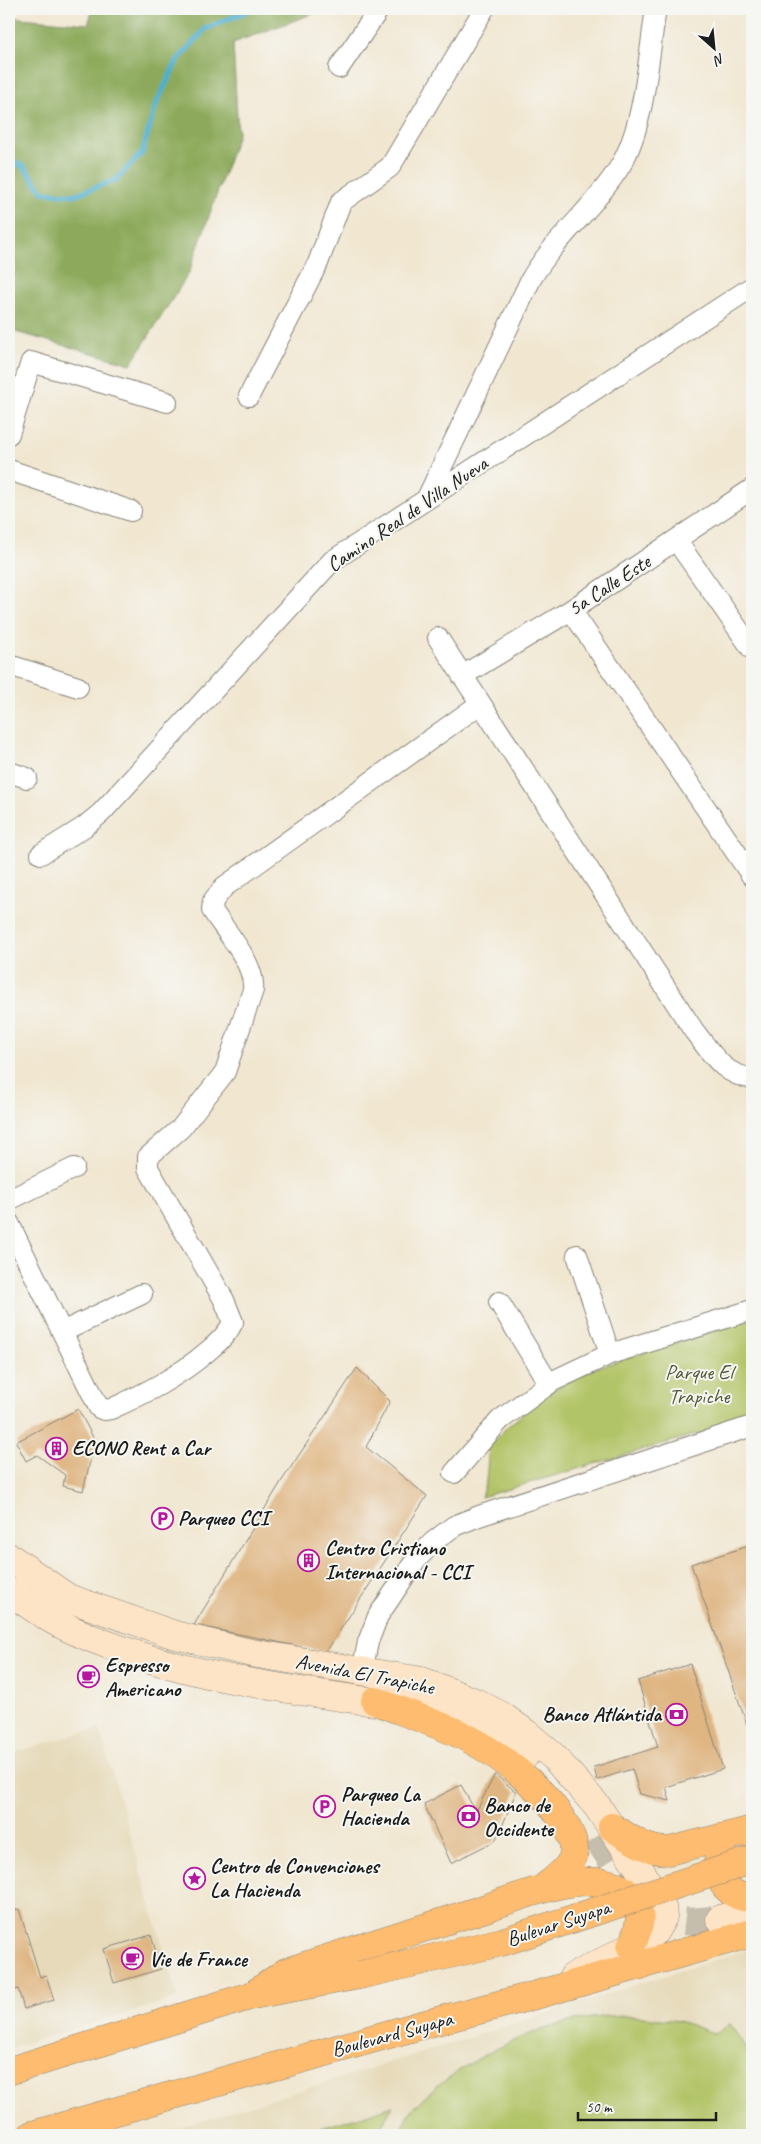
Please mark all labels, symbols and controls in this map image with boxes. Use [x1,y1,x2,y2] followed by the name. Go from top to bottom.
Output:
[688,22,738,72] north arrow
[710,50,727,70] text: N
[322,450,494,577] street label: Camino Real de Villa Nueva
[563,548,657,621] street label: 5a Calle Este
[665,1359,736,1409] park label: Parque El Trapiche
[72,1435,212,1461] place label: ECONO Rent a Car
[44,1436,68,1460] building icon: ECONO Rent a Car
[178,1505,273,1531] place label: Parqueo CCI
[150,1506,174,1530] parking icon: Parqueo CCI
[325,1535,474,1585] place label: Centro Cristiano Internacional - CCI
[297,1548,321,1572] building icon: Centro Cristiano Internacional - CCI
[294,1648,437,1700] street label: Avenida El Trapiche
[105,1652,182,1702] place label: Espresso Americano
[77,1665,101,1689] cafe icon: Espresso Americano
[542,1701,662,1727] place label: Banco Atlántida
[665,1702,689,1726] bank icon: Banco Atlántida
[341,1781,421,1831] place label: Parqueo La Hacienda
[484,1792,555,1842] place label: Banco de Occidente
[313,1794,337,1818] parking icon: Parqueo La Hacienda
[456,1805,480,1829] bank icon: Banco de Occidente
[210,1853,381,1903] place label: Centro de Convenciones La Hacienda
[182,1866,206,1890] place icon: Centro de Convenciones La Hacienda
[503,1893,615,1952] street label: Bulevar Suyapa
[149,1946,249,1972] place label: Vie de France
[121,1947,145,1971] cafe icon: Vie de France
[329,2005,457,2063] street label: Boulevard Suyapa
[578,2089,716,2121] scale bar
[586,2098,613,2117] text: 50 m

